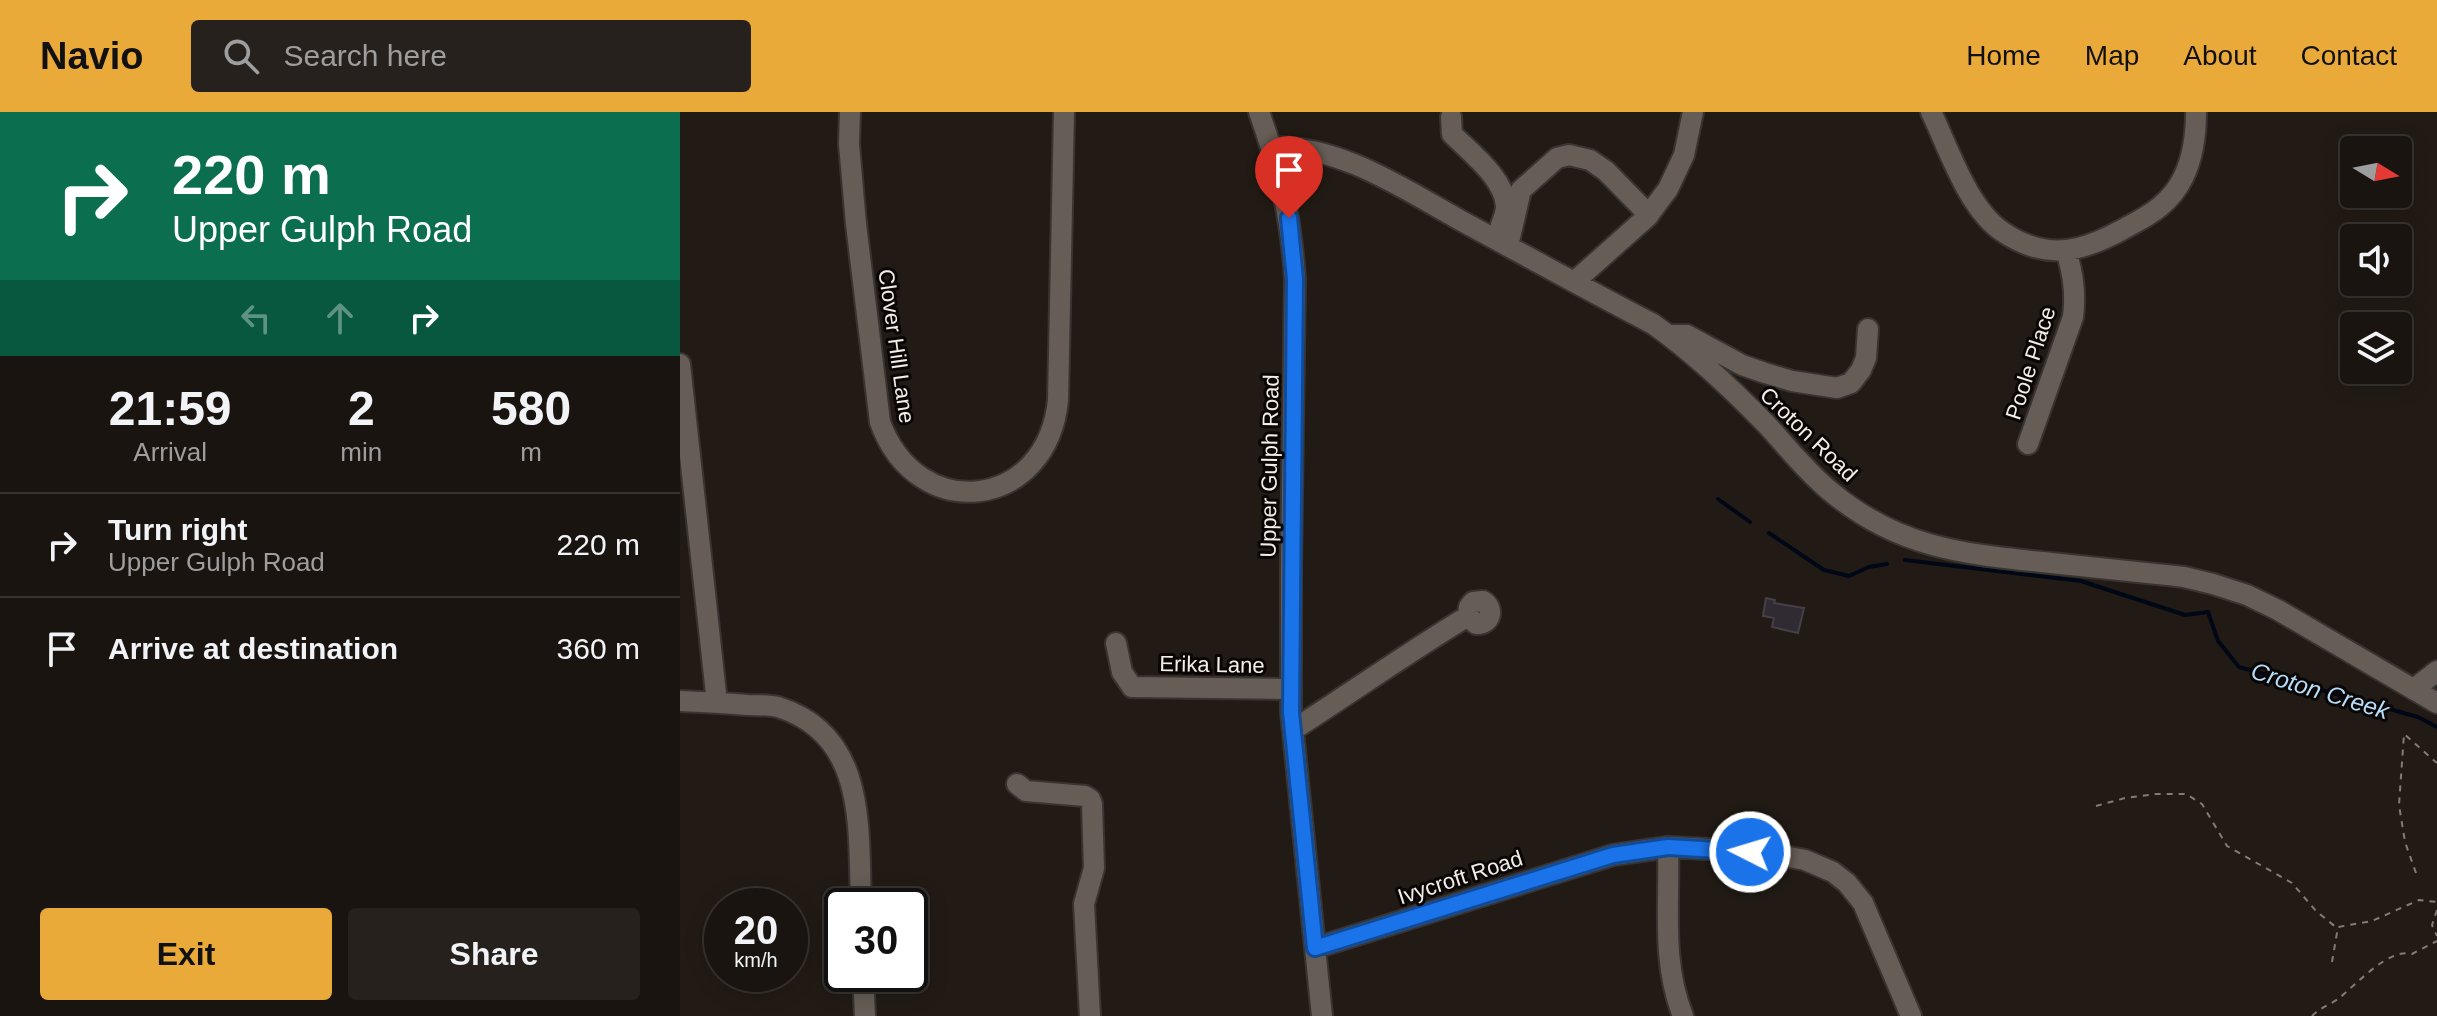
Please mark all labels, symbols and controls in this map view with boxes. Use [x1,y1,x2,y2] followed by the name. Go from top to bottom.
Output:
[191,20,751,92] search box
[219,34,263,78] icon: search
[40,35,143,77] text: Navio
[283,39,447,72] text: Search here
[1966,40,2041,71] text: Home
[2085,40,2139,71] text: Map
[2183,40,2257,71] text: About
[2301,40,2397,71] text: Contact
[1255,136,1323,218] pin
[2340,136,2412,208] north arrow
[2340,136,2412,384] map controls
[172,143,331,206] text: 220 m
[40,144,144,248] icon: right
[1267,148,1311,192] icon: arrive
[172,209,472,250] text: Upper Gulph Road
[2340,224,2412,296] button: sound
[873,267,920,425] street label: Clover Hill Lane
[234,296,278,340] icon: left
[318,296,362,340] icon: ahead
[402,296,446,340] icon: right
[2000,303,2061,423] street label: Poole Place
[2340,312,2412,384] button: layers
[1255,374,1284,558] street label: Upper Gulph Road
[109,382,232,435] text: 21:59
[348,382,375,435] text: 2
[491,382,571,435] text: 580
[1755,382,1862,487] street label: Croton Road
[133,437,207,467] text: Arrival
[340,437,382,467] text: min
[520,437,542,467] text: m
[108,513,247,546] text: Turn right
[40,523,84,567] icon: right
[557,528,640,561] text: 220 m
[108,547,325,577] text: Upper Gulph Road
[40,627,84,671] icon: arrive
[108,632,398,665] text: Arrive at destination
[557,632,640,665] text: 360 m
[1159,651,1265,678] street label: Erika Lane
[2248,657,2394,725] water label: Croton Creek
[1708,810,1792,894] position arrow
[1395,846,1526,909] street label: Ivycroft Road
[824,888,928,992] speed limit sign: 30
[40,908,332,1000] button: Exit
[348,908,640,1000] button: Share
[734,908,778,952] text: 20
[734,949,778,971] text: km/h

